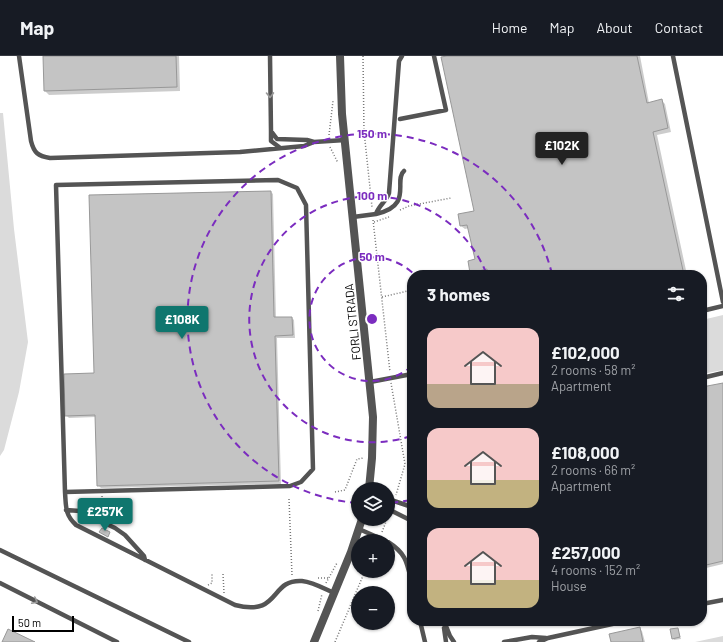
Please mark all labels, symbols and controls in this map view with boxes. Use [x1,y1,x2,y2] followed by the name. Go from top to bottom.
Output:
[20,16,54,39] text: Map
[492,19,528,36] text: Home
[550,19,574,36] text: Map
[596,19,633,36] text: About
[655,19,703,36] text: Contact
[266,92,274,98] one-way arrow
[357,126,387,140] text: 150 m
[534,132,590,166] pin: £102K
[544,137,580,153] text: £102K
[357,188,387,202] text: 100 m
[359,249,385,263] text: 50 m
[341,283,363,361] street label: FORLI STRADA
[665,283,687,305] icon: filters
[427,284,490,304] text: 3 homes
[154,306,210,340] pin: £108K
[164,311,200,327] text: £108K
[365,312,379,326] centre of rings
[551,342,620,362] text: £102,000
[459,344,507,392] icon: home
[551,362,635,378] text: 2 rooms · 58 m²
[551,378,612,394] text: Apartment
[551,442,619,462] text: £108,000
[459,444,507,492] icon: home
[551,462,635,478] text: 2 rooms · 66 m²
[551,478,612,494] text: Apartment
[351,482,395,630] map controls
[351,482,395,526] button: layers
[77,498,133,532] pin: £257K
[87,503,123,519] text: £257K
[351,534,395,578] button: +
[551,542,621,562] text: £257,000
[459,544,507,592] icon: home
[551,562,640,578] text: 4 rooms · 152 m²
[551,578,587,594] text: House
[351,586,395,630] button: −
[31,596,38,604] one-way arrow
[12,614,74,633] scale bar
[18,616,41,629] text: 50 m

